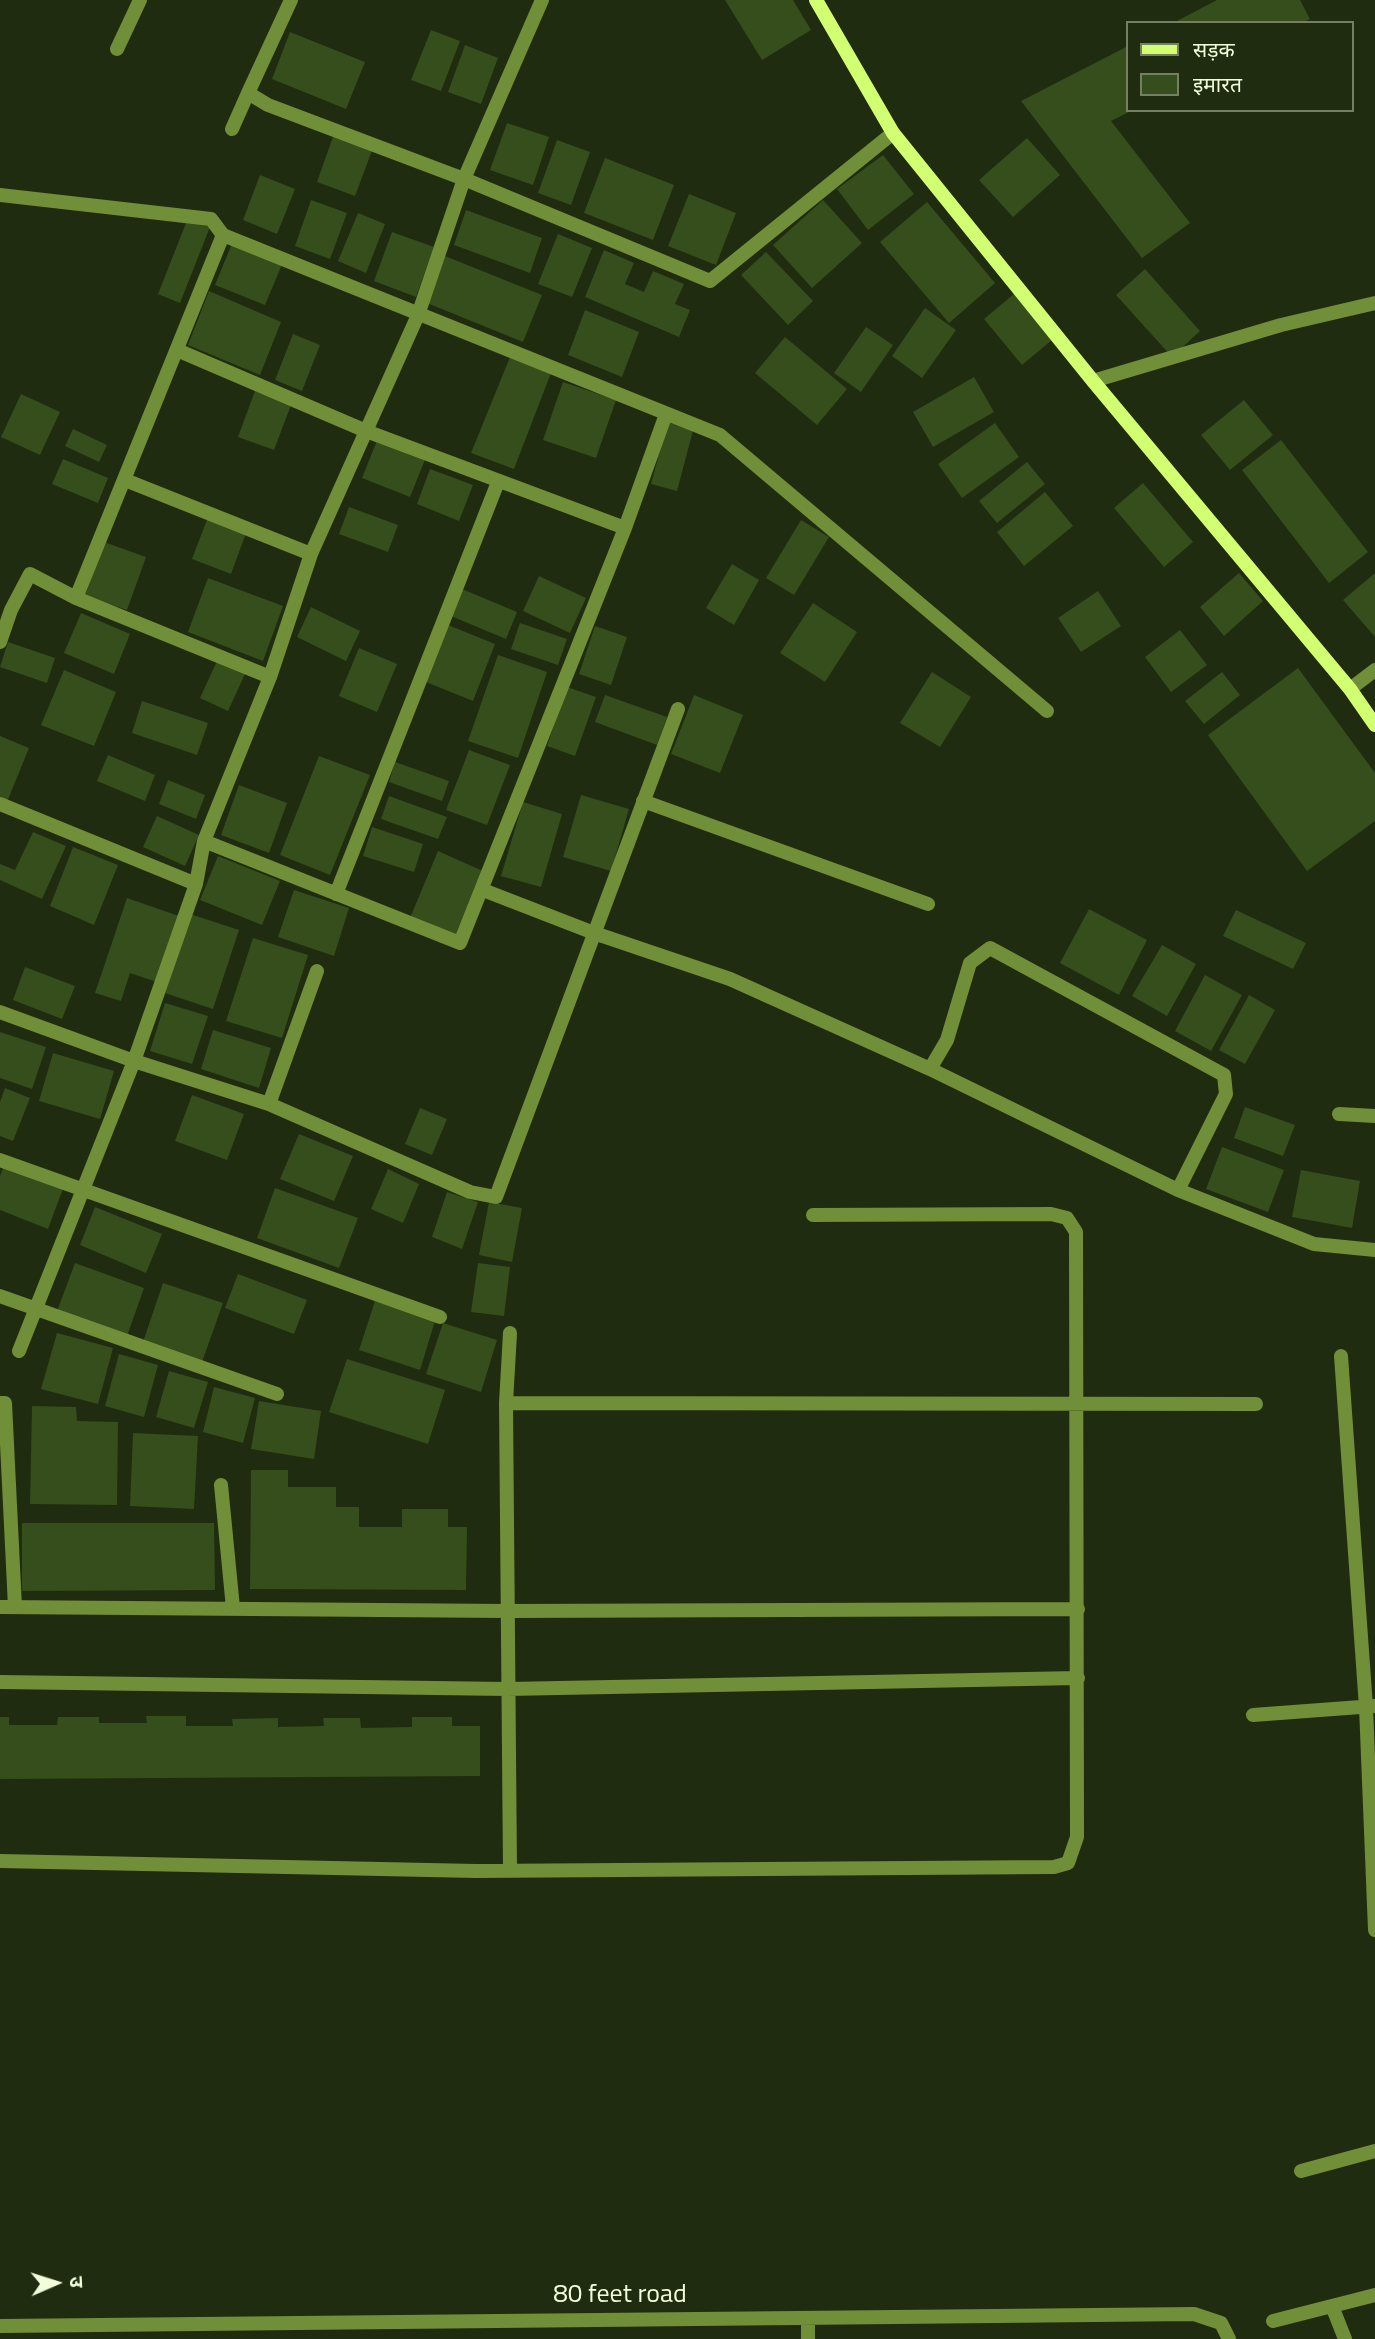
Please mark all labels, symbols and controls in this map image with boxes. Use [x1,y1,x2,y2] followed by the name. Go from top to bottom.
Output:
[1126,21,1354,112] legend
[1193,33,1235,65] text: सड़क
[1193,68,1242,100] text: इमारत
[21,2248,91,2318] north arrow
[63,2276,92,2288] text: उ
[553,2280,687,2312] street label: 80 feet road

